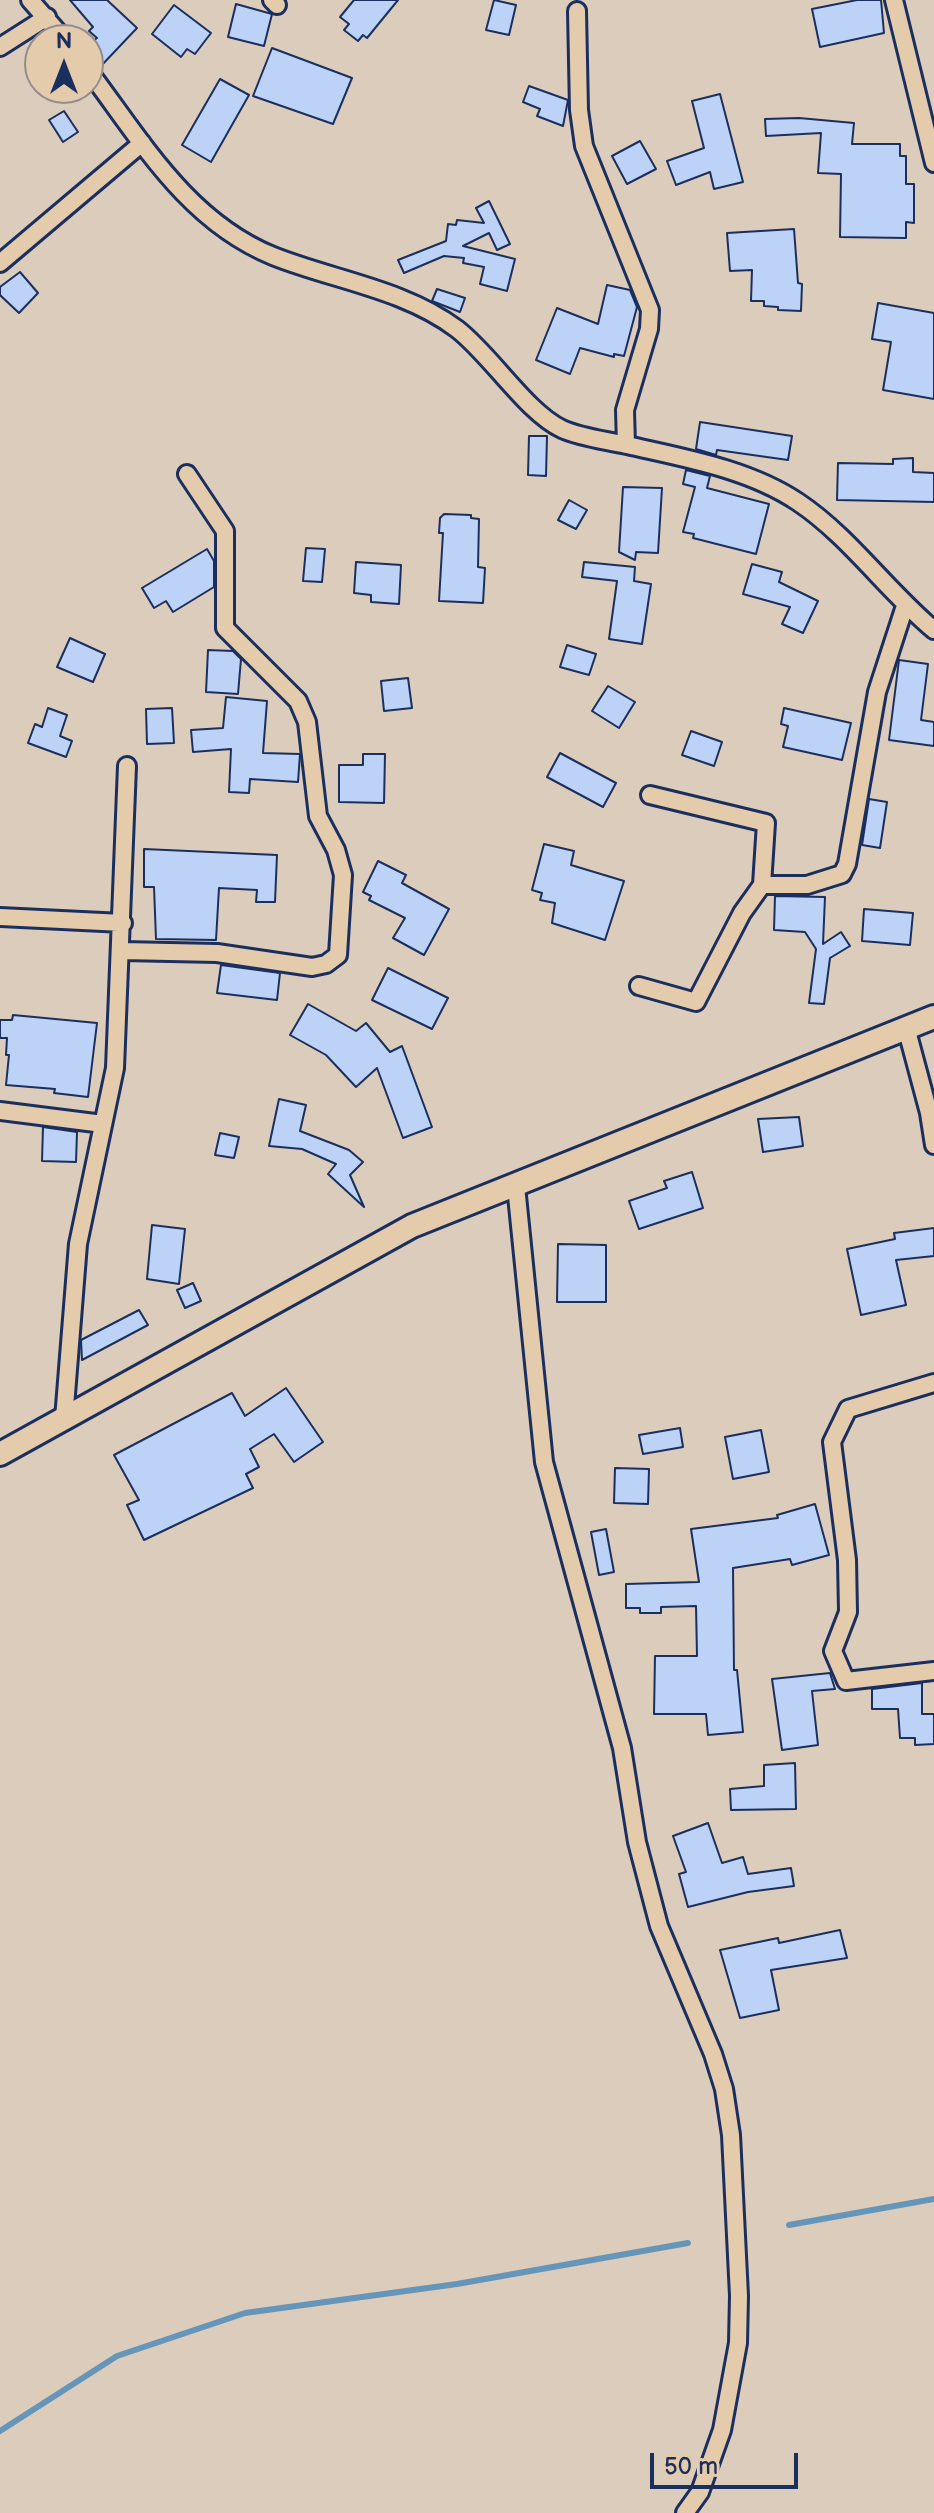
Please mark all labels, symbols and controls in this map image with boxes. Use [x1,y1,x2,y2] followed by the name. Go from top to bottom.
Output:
[24,24,104,104] north arrow
[56,28,72,55] text: N
[654,2437,802,2487] scale bar
[664,2452,718,2481] text: 50 m

